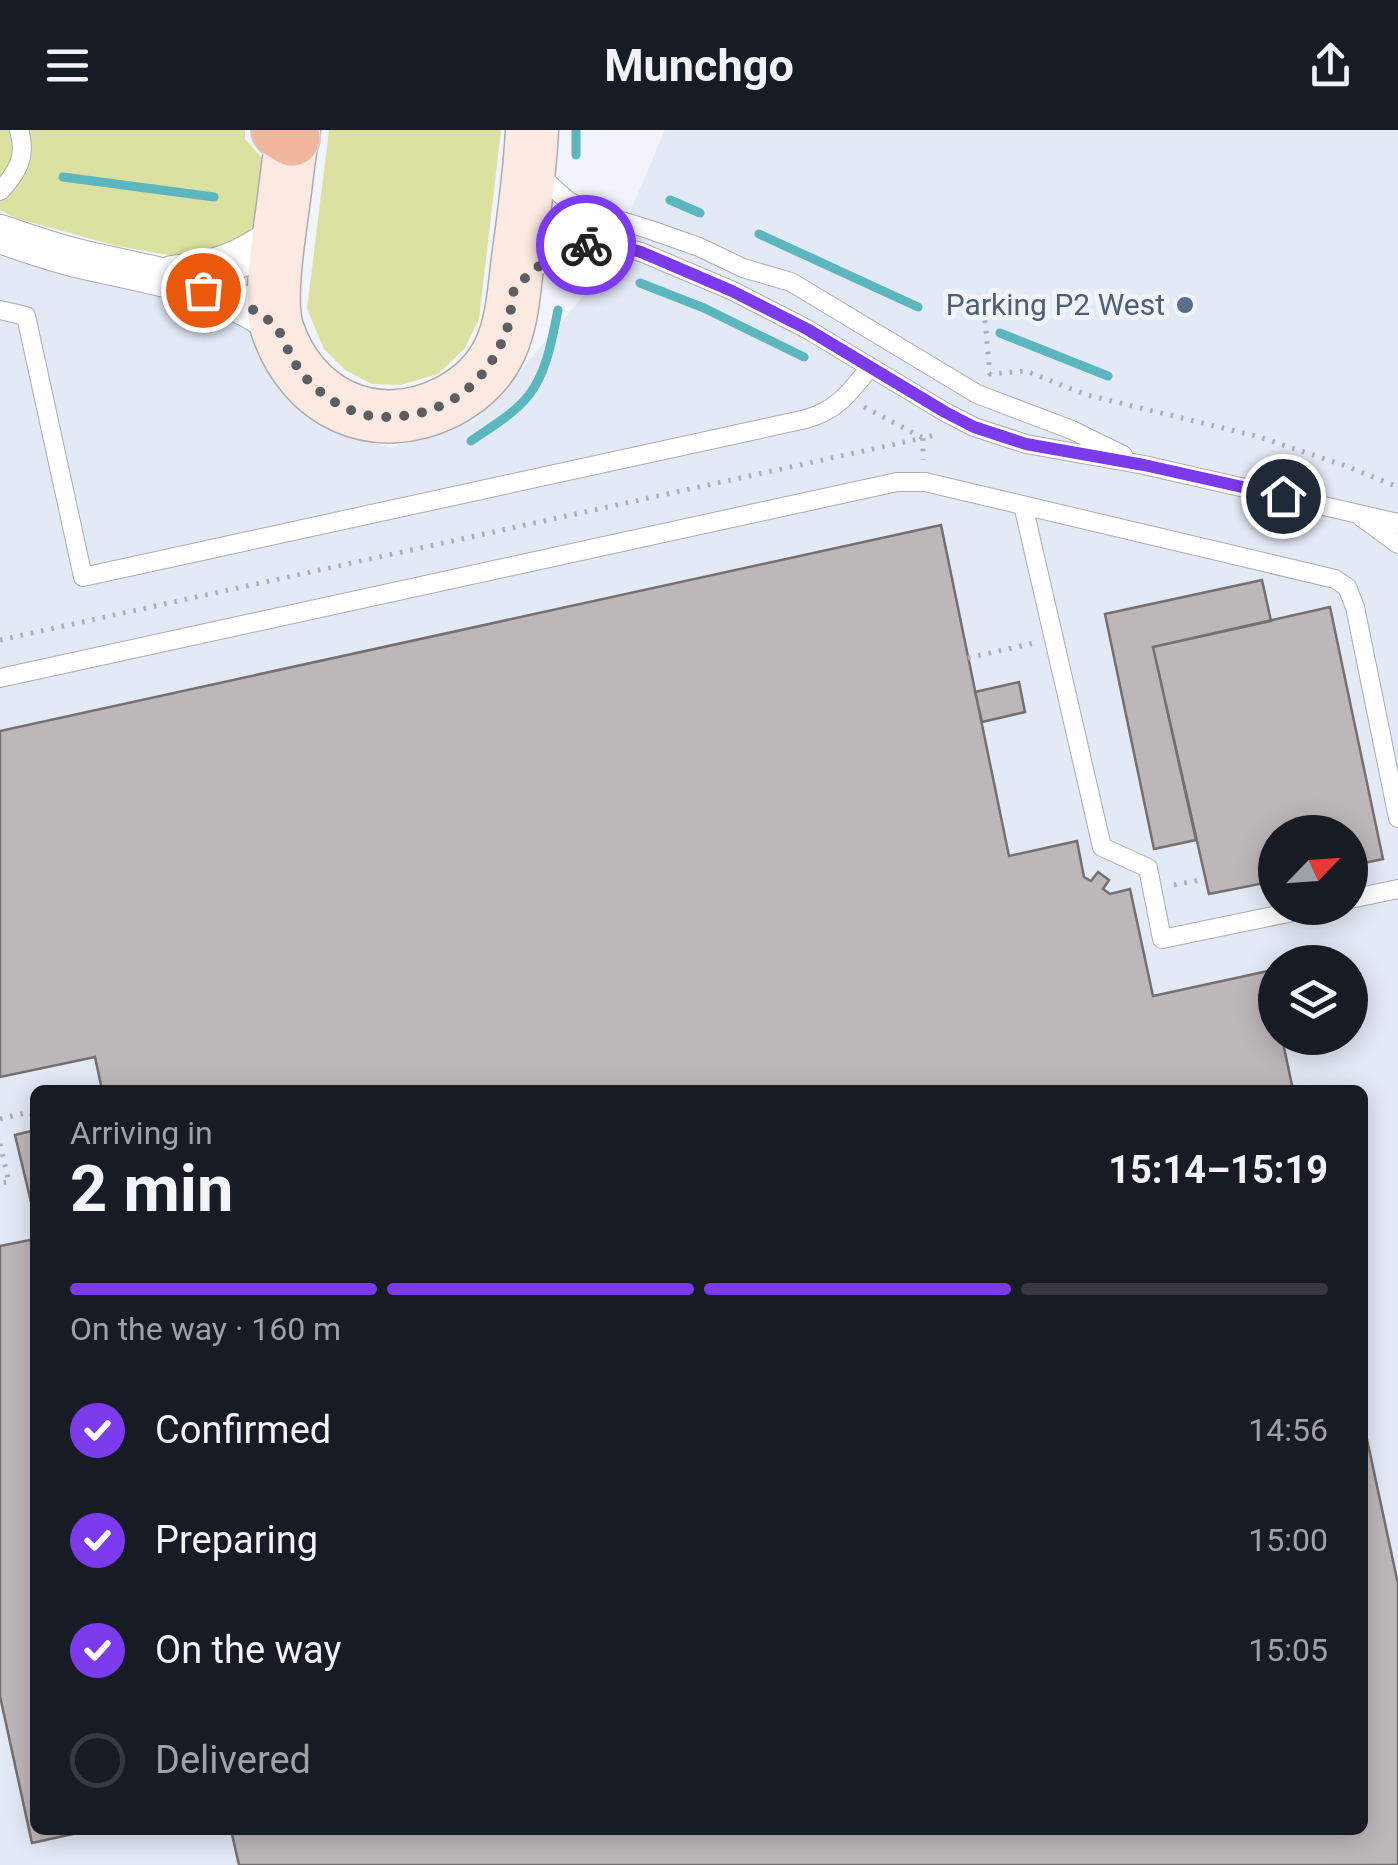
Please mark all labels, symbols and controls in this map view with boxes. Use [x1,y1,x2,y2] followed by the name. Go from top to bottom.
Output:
[40,38,95,93] icon: menu
[1303,38,1358,93] icon: share
[604,39,794,92] text: Munchgo
[536,195,636,295] courier
[559,218,614,273] icon: bike
[161,248,246,333] pin
[176,263,231,318] icon: bag
[946,287,1165,322] place label: Parking P2 West
[1174,294,1196,316] marker: Parking P2 West
[1241,454,1326,539] pin
[1256,469,1311,524] icon: home
[1258,815,1368,925] north arrow
[1258,815,1368,1055] map controls
[1258,945,1368,1055] button: layers
[70,1114,213,1152] text: Arriving in
[1108,1148,1328,1192] text: 15:14–15:19
[70,1151,233,1227] text: 2 min
[70,1310,341,1348] text: On the way · 160 m
[70,1403,125,1458] icon: check
[155,1408,331,1452] text: Confirmed
[1248,1411,1328,1449] text: 14:56
[70,1513,125,1568] icon: check
[155,1518,318,1562] text: Preparing
[1248,1521,1328,1559] text: 15:00
[70,1623,125,1678] icon: check
[155,1628,341,1672] text: On the way
[1248,1631,1328,1669] text: 15:05
[155,1738,311,1782] text: Delivered

